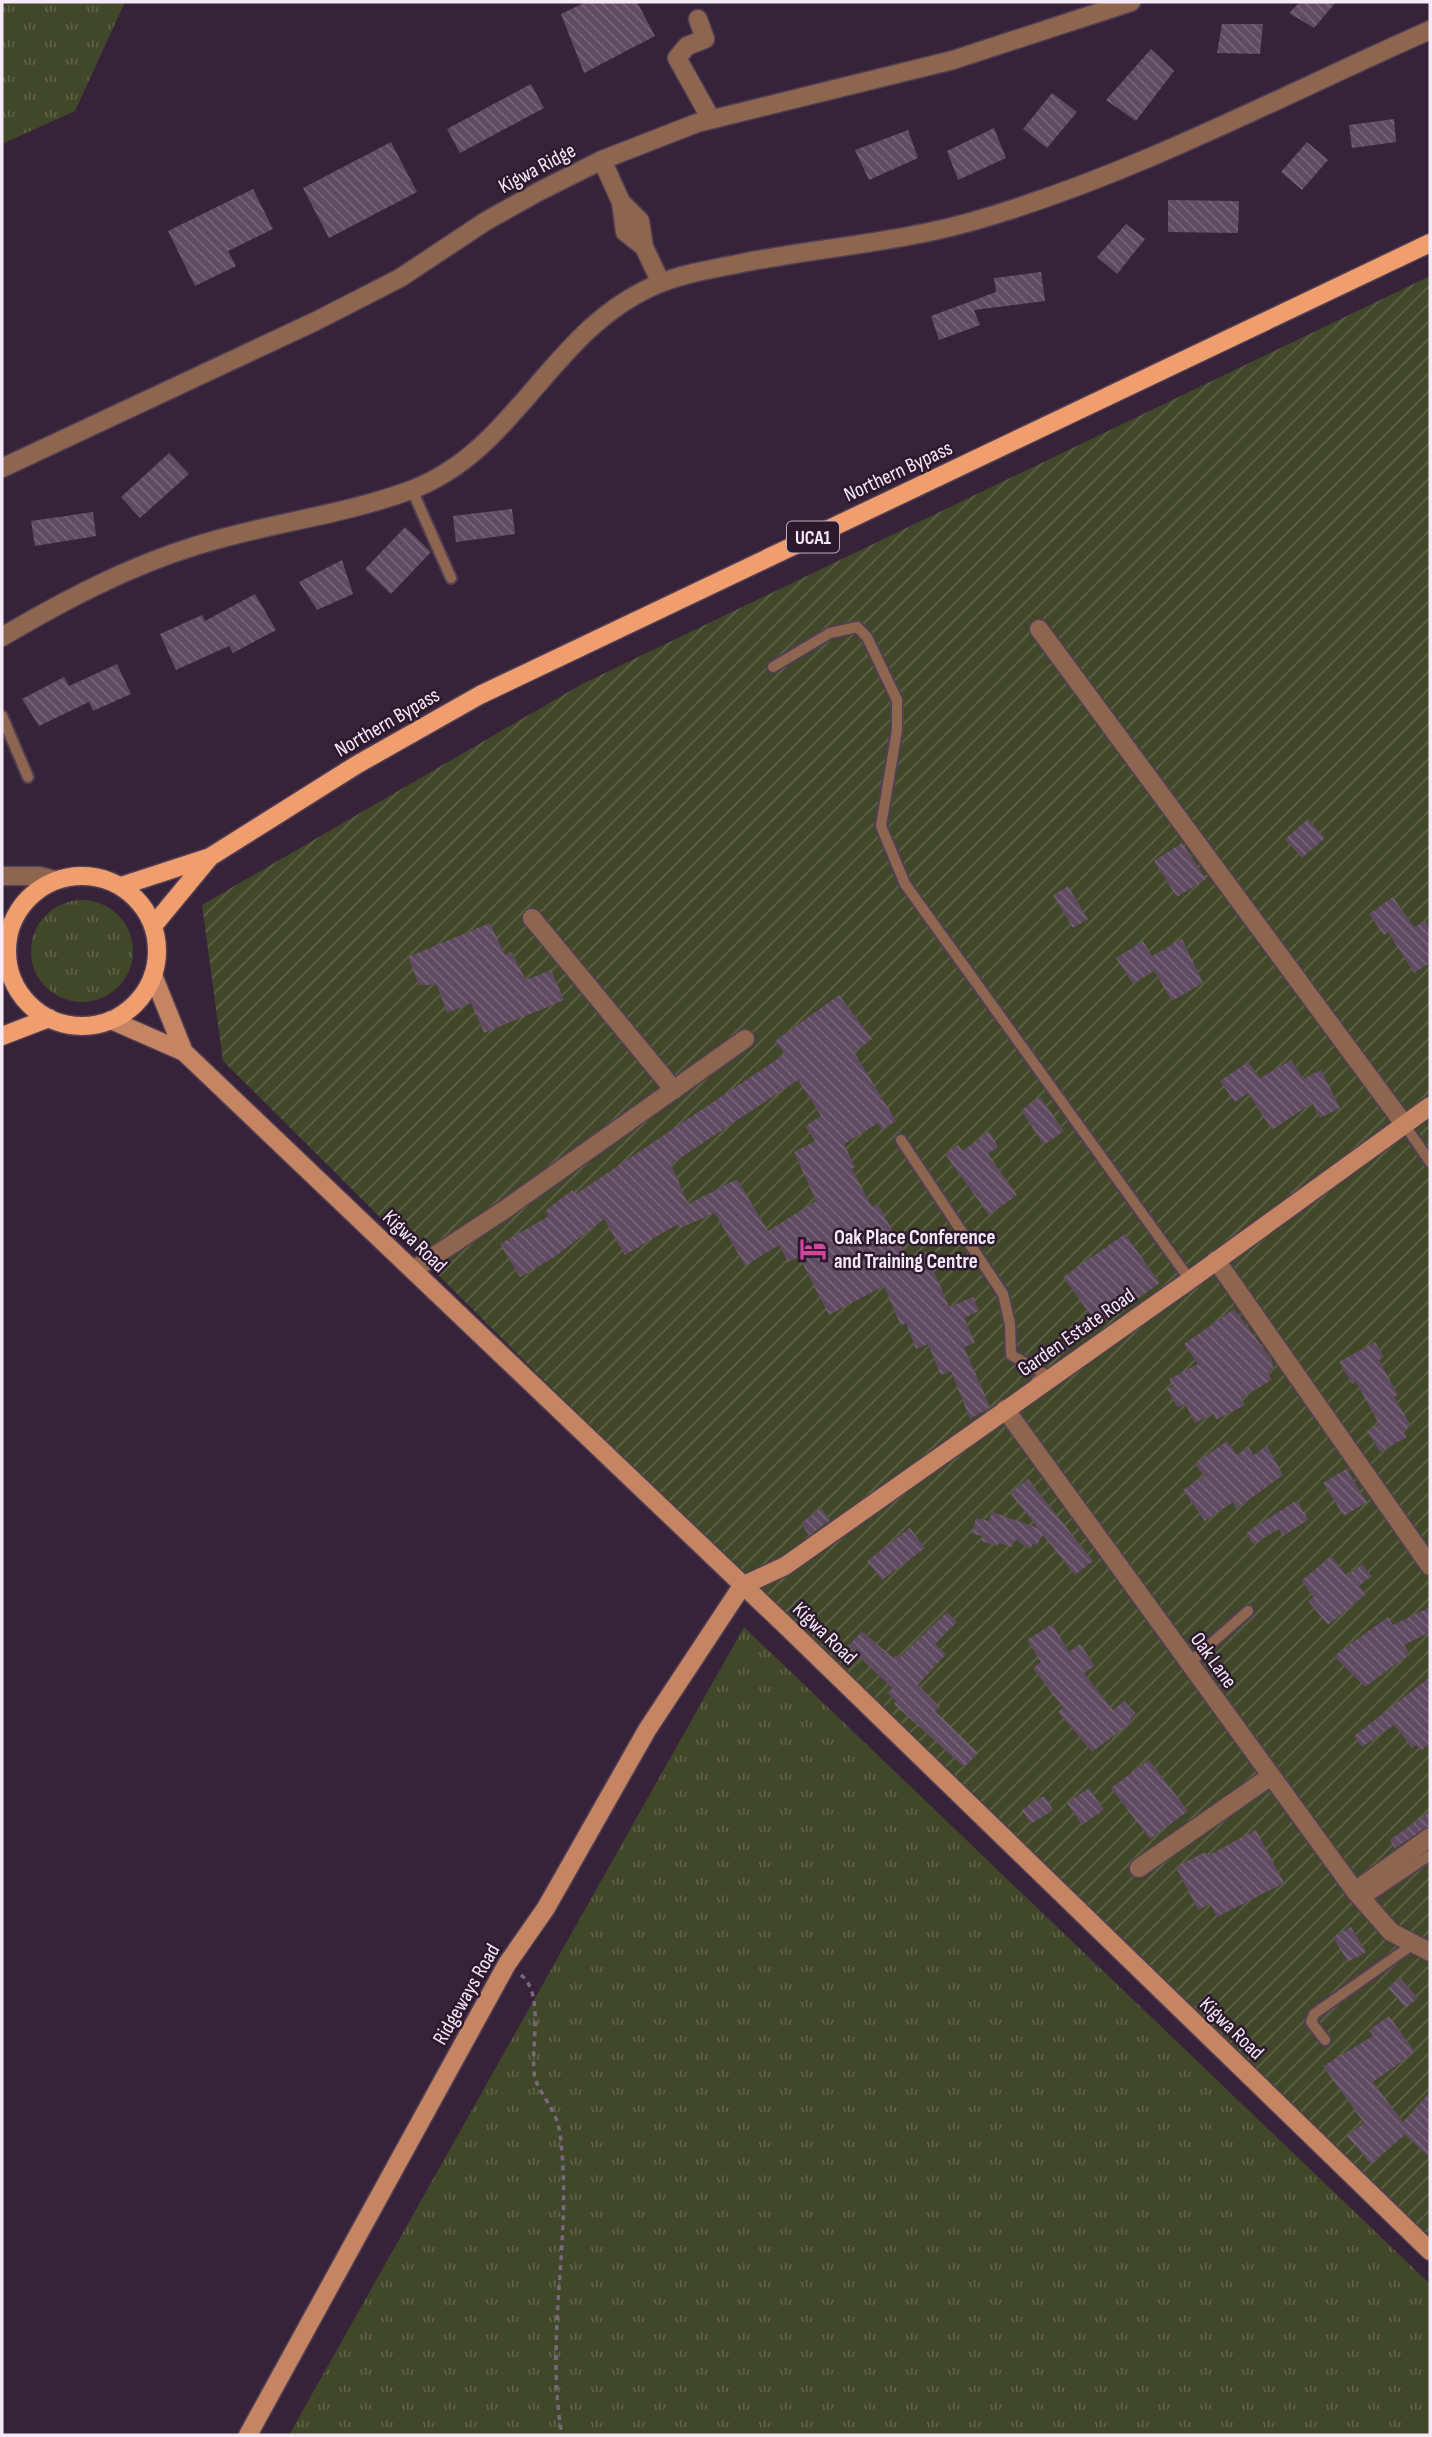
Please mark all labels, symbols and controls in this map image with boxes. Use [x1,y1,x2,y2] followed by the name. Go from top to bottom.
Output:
[494,138,580,199] street label: Kigwa Ridge
[840,435,956,507] street label: Northern Bypass
[787,522,839,552] road number: UCA1
[330,682,444,762] street label: Northern Bypass
[377,1205,452,1278] street label: Kigwa Road
[834,1225,996,1274] place label: Oak Place Conference and Training Centre
[798,1234,828,1264] hotel icon: Oak Place Conference and Training Centre
[1013,1283,1140,1382] street label: Garden Estate Road
[787,1597,862,1670] street label: Kigwa Road
[1185,1628,1242,1693] street label: Oak Lane
[427,1939,505,2049] street label: Ridgeways Road
[1194,1992,1269,2065] street label: Kigwa Road

